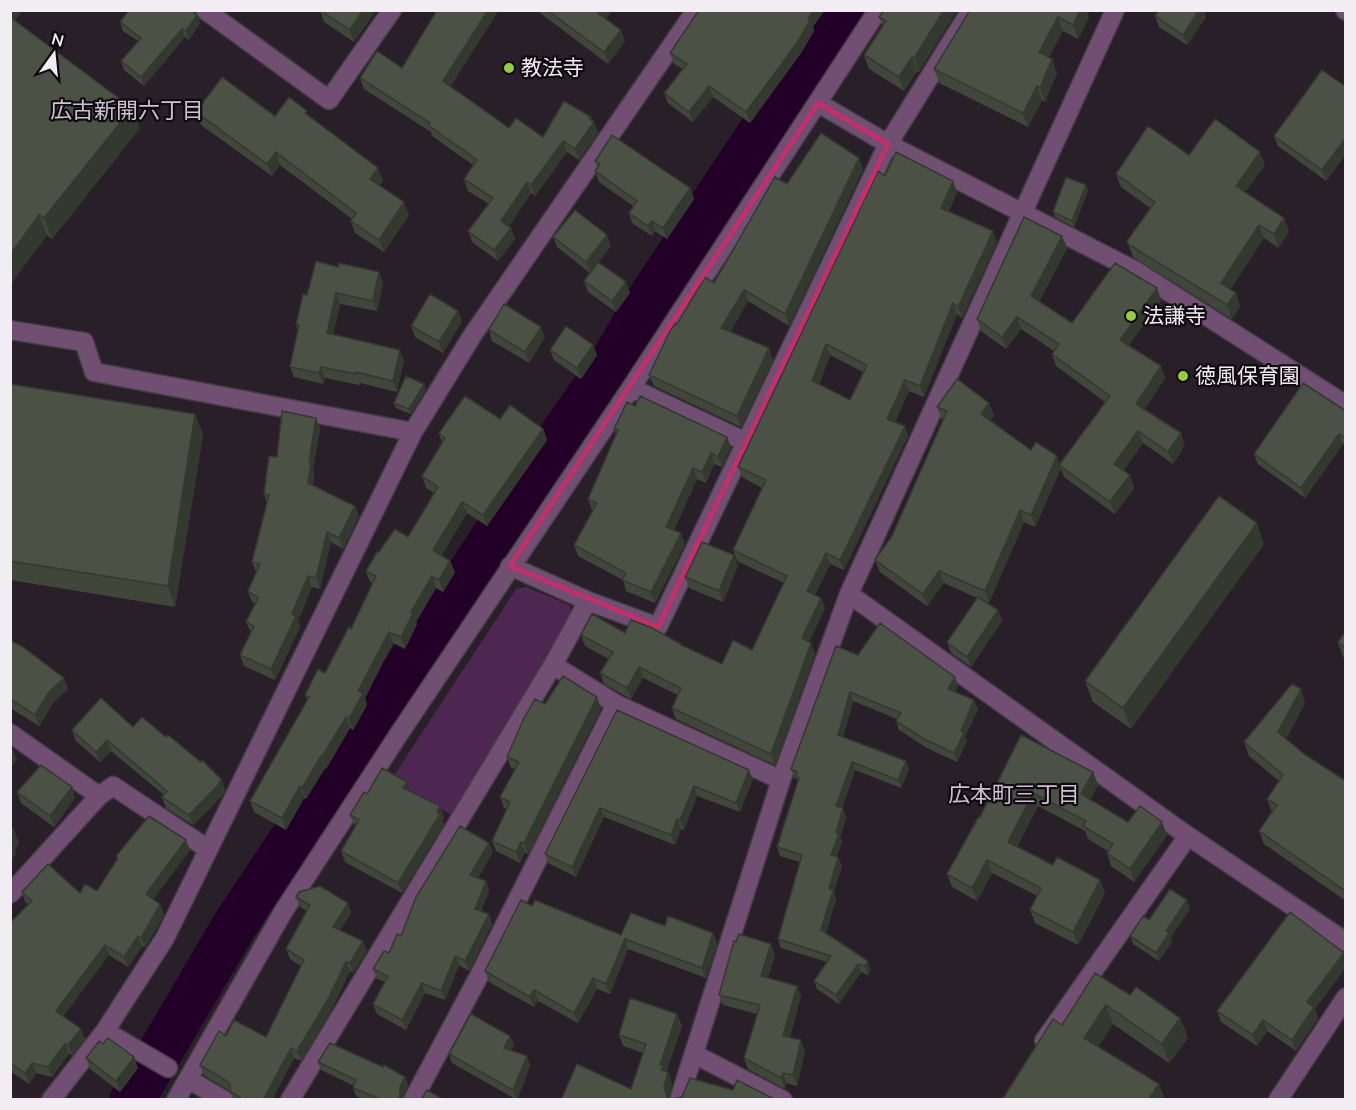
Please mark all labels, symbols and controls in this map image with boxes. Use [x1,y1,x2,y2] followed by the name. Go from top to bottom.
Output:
[24,24,84,84] north arrow
[49,28,66,53] text: N
[521,54,584,82] place label: 教法寺
[502,61,516,75] marker: 教法寺
[50,96,204,126] district label: 広古新開六丁目
[1143,302,1206,330] place label: 法謙寺
[1124,309,1138,323] marker: 法謙寺
[1195,362,1300,390] place label: 徳風保育園
[1176,369,1190,383] marker: 徳風保育園
[948,780,1080,810] district label: 広本町三丁目

